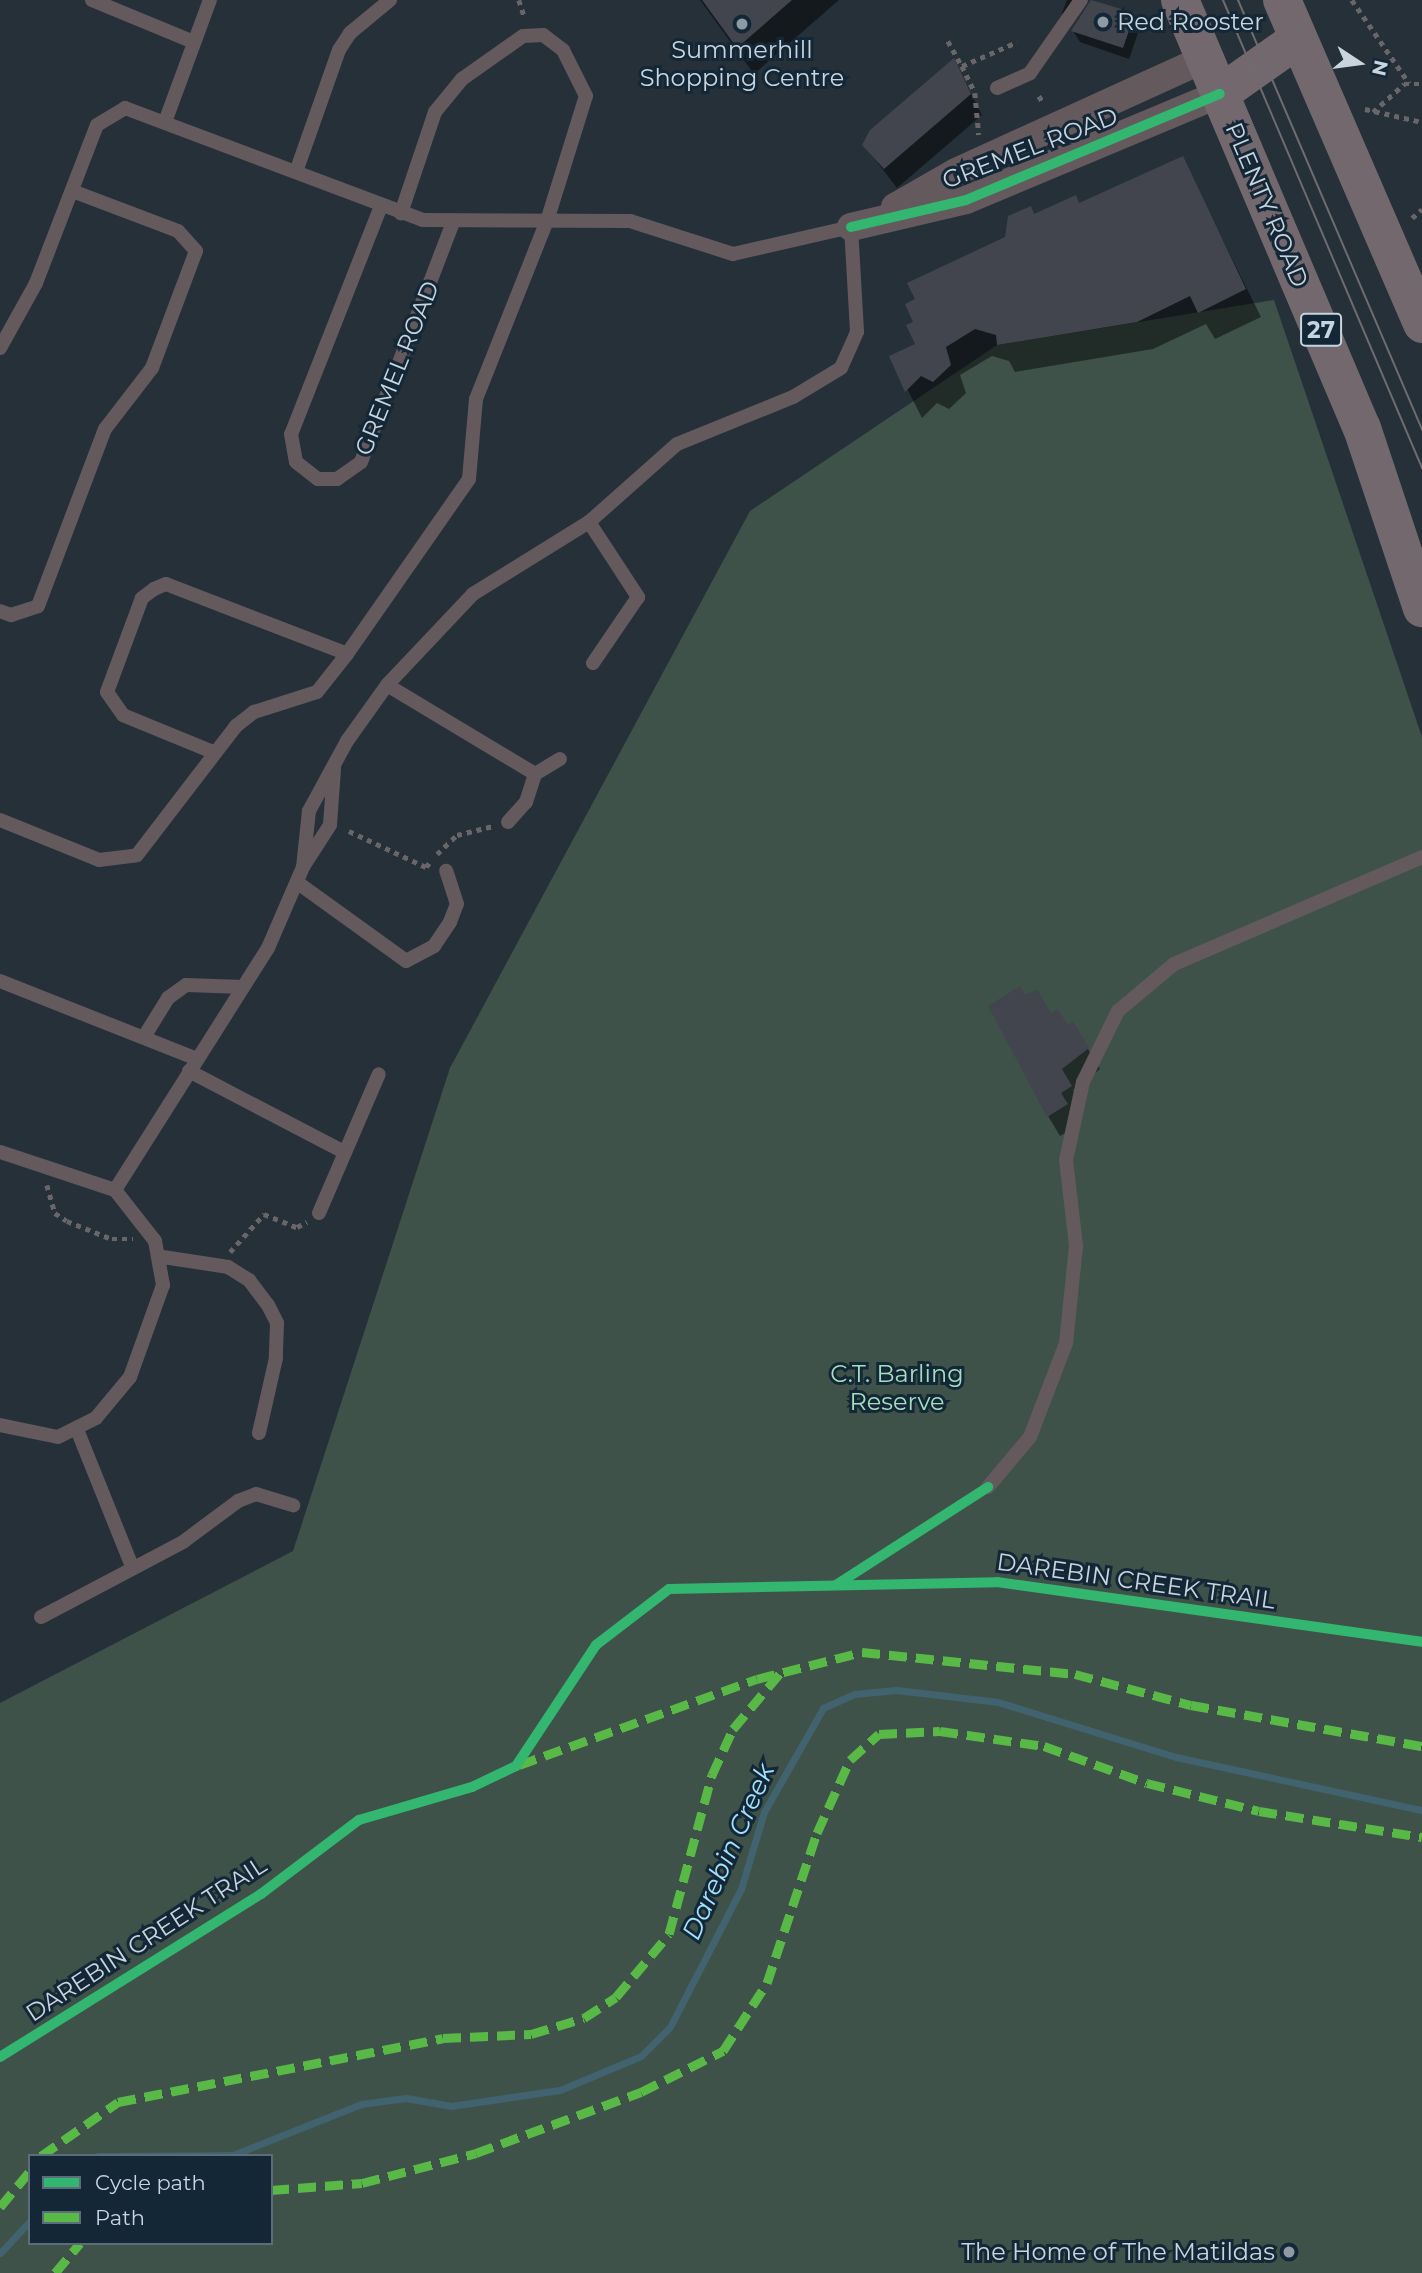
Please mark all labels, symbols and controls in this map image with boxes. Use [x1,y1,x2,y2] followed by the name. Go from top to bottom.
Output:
[1117,8,1264,36] place label: Red Rooster
[1095,14,1111,30] marker: Red Rooster
[734,16,750,32] marker: Summerhill Shopping Centre
[1324,28,1394,98] north arrow
[640,36,844,92] place label: Summerhill Shopping Centre
[1367,58,1393,78] text: N
[938,101,1122,195] street label: GREMEL ROAD
[1219,118,1315,292] street label: PLENTY ROAD
[349,277,445,459] street label: GREMEL ROAD
[1300,310,1342,350] road number: 27
[830,1360,964,1416] park label: C.T. Barling Reserve
[995,1547,1277,1615] street label: DAREBIN CREEK TRAIL
[676,1759,782,1945] water label: Darebin Creek
[20,1850,272,2028] street label: DAREBIN CREEK TRAIL
[28,2154,273,2245] legend
[95,2170,206,2195] text: Cycle path
[95,2205,145,2230] text: Path
[961,2238,1275,2266] place label: The Home of The Matildas
[1281,2244,1297,2260] marker: The Home of The Matildas

